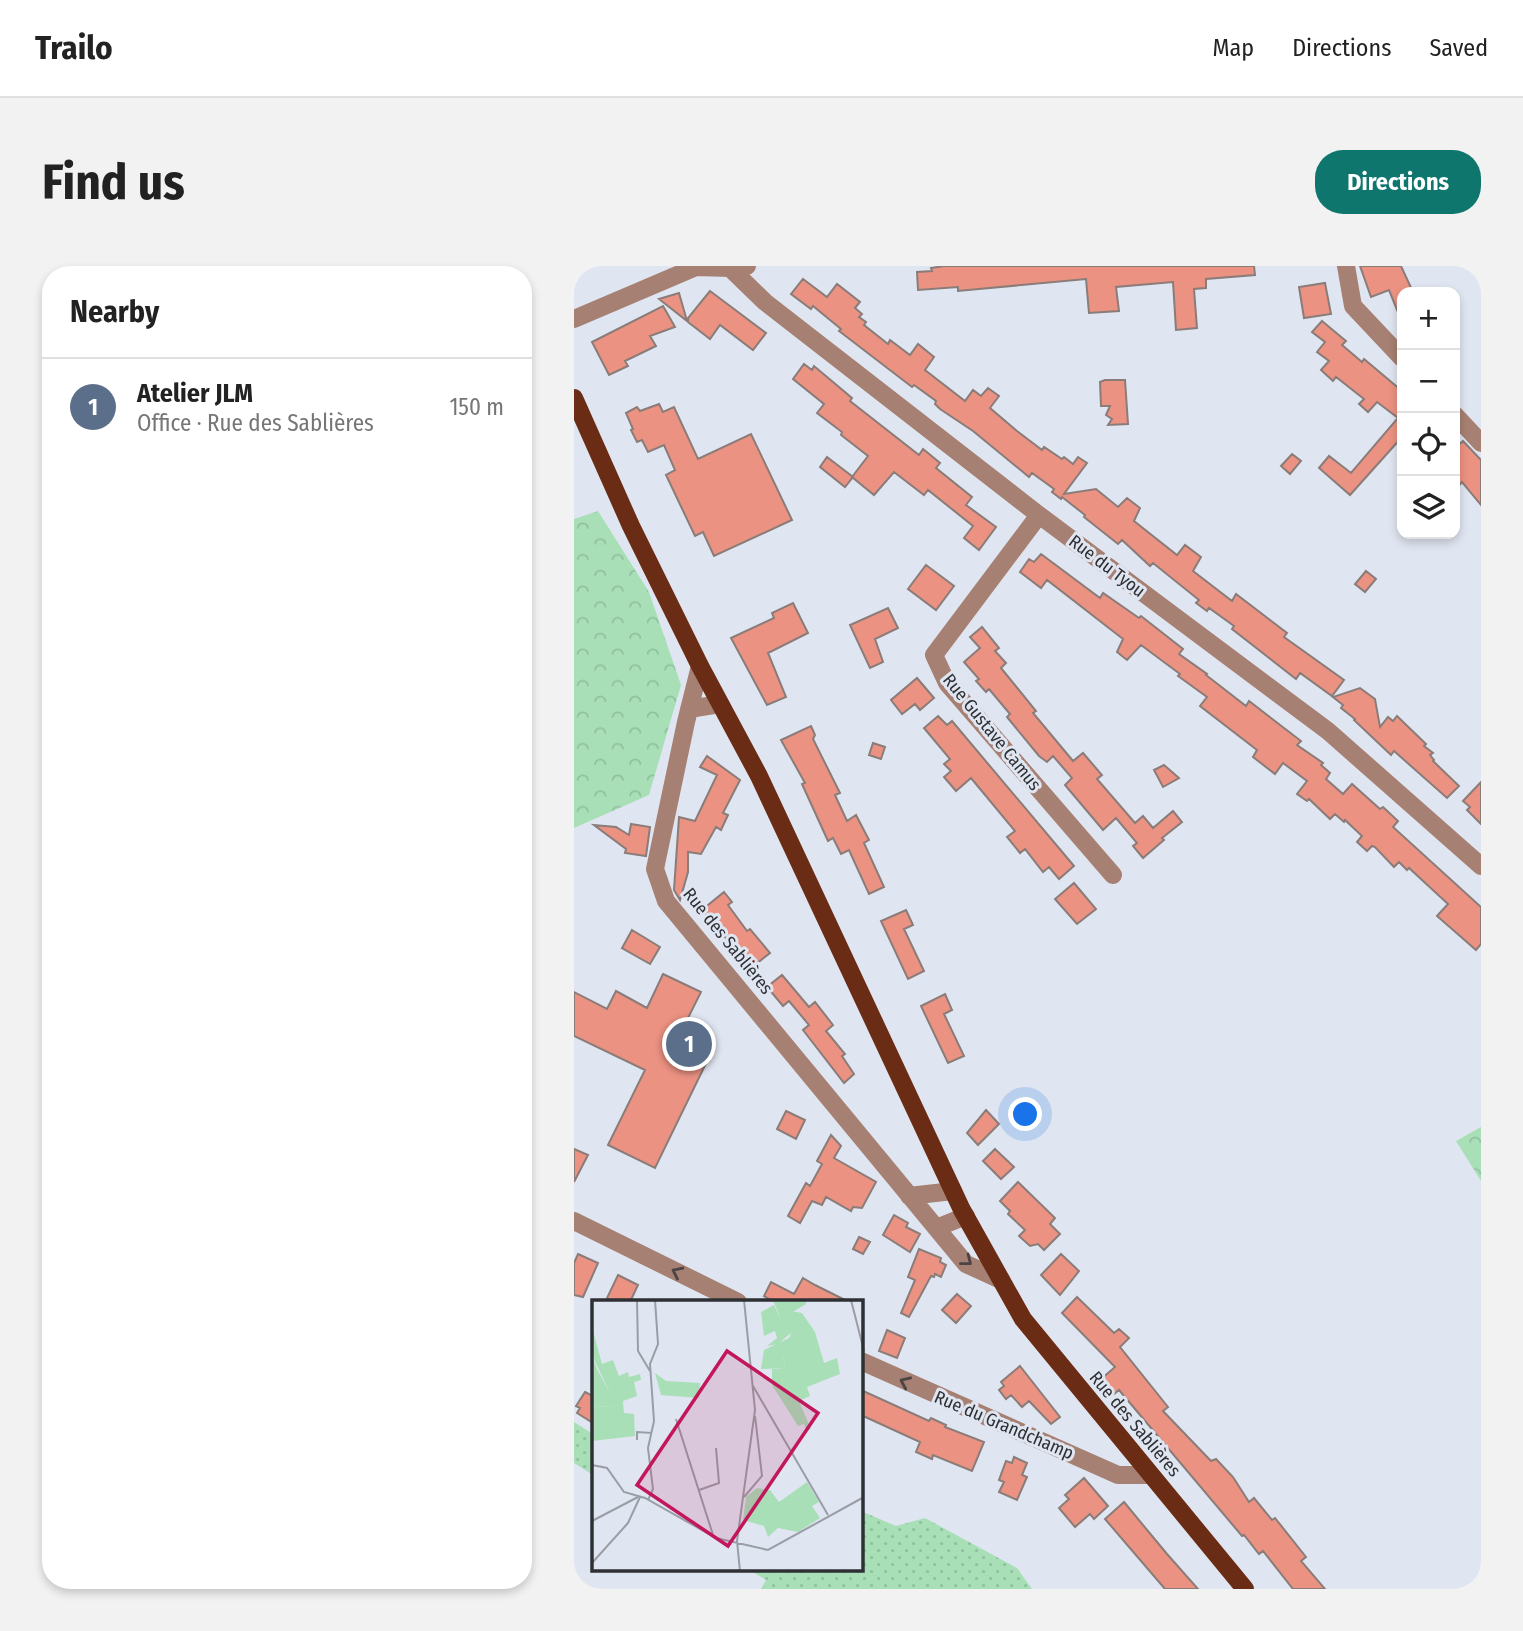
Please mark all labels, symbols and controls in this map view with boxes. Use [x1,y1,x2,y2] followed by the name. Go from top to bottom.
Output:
[35,28,113,68] text: Trailo
[1213,34,1254,62] text: Map
[1292,34,1391,62] text: Directions
[1429,34,1488,62] text: Saved
[1315,150,1481,214] button: Directions
[42,153,185,212] text: Find us
[1397,287,1460,539] map controls
[1397,287,1460,350] button: +
[70,294,159,330] text: Nearby
[1397,350,1460,413] button: −
[137,378,253,409] text: Atelier JLM
[88,393,98,421] text: 1
[449,393,504,421] text: 150 m
[137,409,374,437] text: Office · Rue des Sablières
[1397,413,1460,476] button: locate
[1397,476,1460,539] button: layers
[1064,530,1150,602] street label: Rue du Tyou
[938,669,1046,795] street label: Rue Gustave Camus
[678,883,778,999] street label: Rue des Sablières
[666,1018,712,1070] pin: 1
[1008,1097,1042,1131] your location
[959,1253,972,1266] one-way arrow
[672,1266,684,1280] one-way arrow
[592,1300,863,1572] inset map
[1085,1367,1186,1481] street label: Rue des Sablières
[899,1376,912,1390] one-way arrow
[931,1386,1077,1464] street label: Rue du Grandchamp

